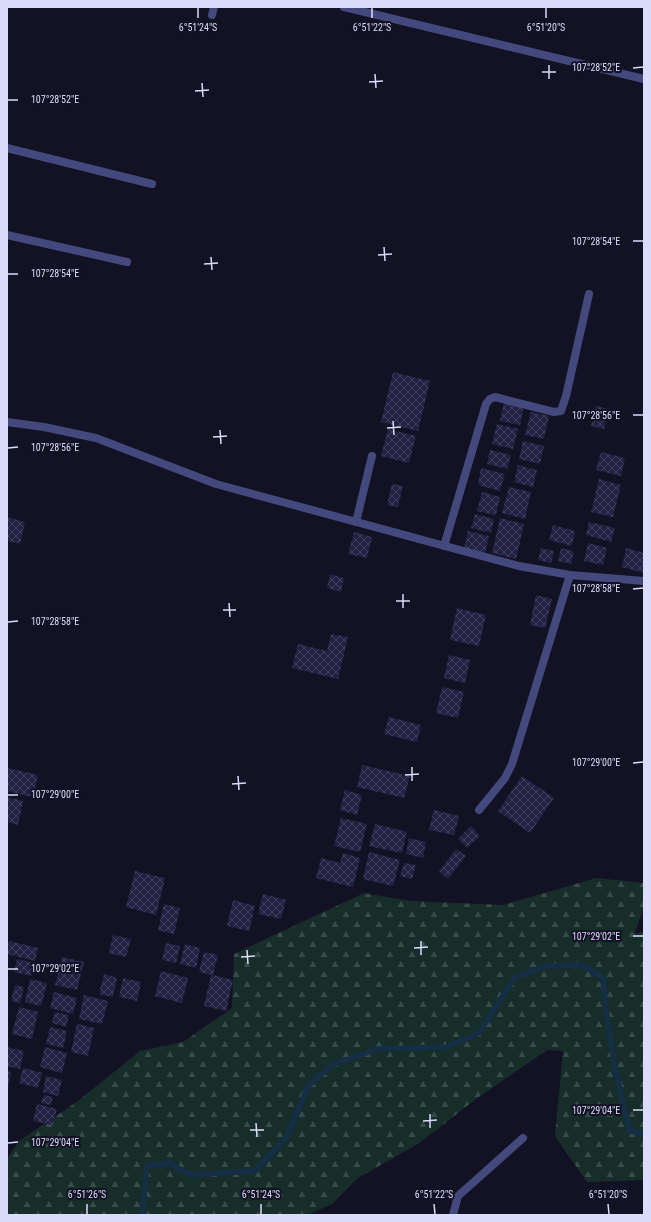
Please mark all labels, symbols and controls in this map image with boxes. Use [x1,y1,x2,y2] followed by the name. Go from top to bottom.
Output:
[179,22,217,33] text: 6°51'24"S
[353,22,391,33] text: 6°51'22"S
[527,22,565,33] text: 6°51'20"S
[572,62,620,73] text: 107°28'52"E
[31,94,79,105] text: 107°28'52"E
[572,236,620,247] text: 107°28'54"E
[31,268,79,279] text: 107°28'54"E
[572,410,620,421] text: 107°28'56"E
[31,442,79,453] text: 107°28'56"E
[572,583,620,594] text: 107°28'58"E
[31,616,79,627] text: 107°28'58"E
[572,757,620,768] text: 107°29'00"E
[31,789,79,800] text: 107°29'00"E
[572,931,620,942] text: 107°29'02"E
[31,963,79,974] text: 107°29'02"E
[572,1105,620,1116] text: 107°29'04"E
[31,1137,79,1148] text: 107°29'04"E
[68,1189,106,1200] text: 6°51'26"S
[242,1189,280,1200] text: 6°51'24"S
[415,1189,453,1200] text: 6°51'22"S
[589,1189,627,1200] text: 6°51'20"S

